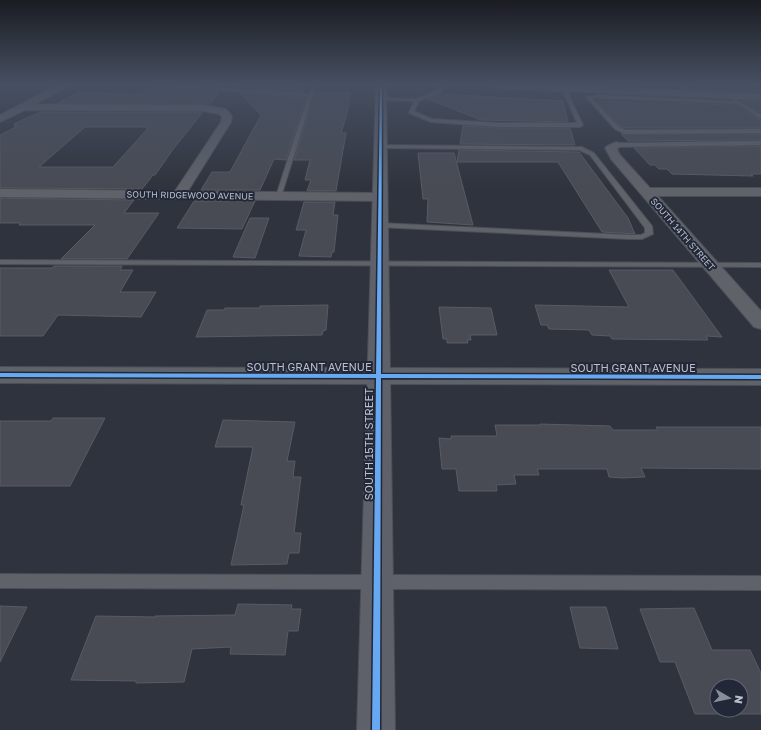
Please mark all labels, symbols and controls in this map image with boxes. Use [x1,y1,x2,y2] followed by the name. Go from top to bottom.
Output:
[127,188,253,202] street label: SOUTH RIDGEWOOD AVENUE
[649,196,718,273] street label: SOUTH 14TH STREET
[246,360,372,373] street label: SOUTH GRANT AVENUE
[570,361,696,374] street label: SOUTH GRANT AVENUE
[362,388,375,500] street label: SOUTH 15TH STREET
[709,678,749,718] north arrow
[732,694,746,705] text: N

